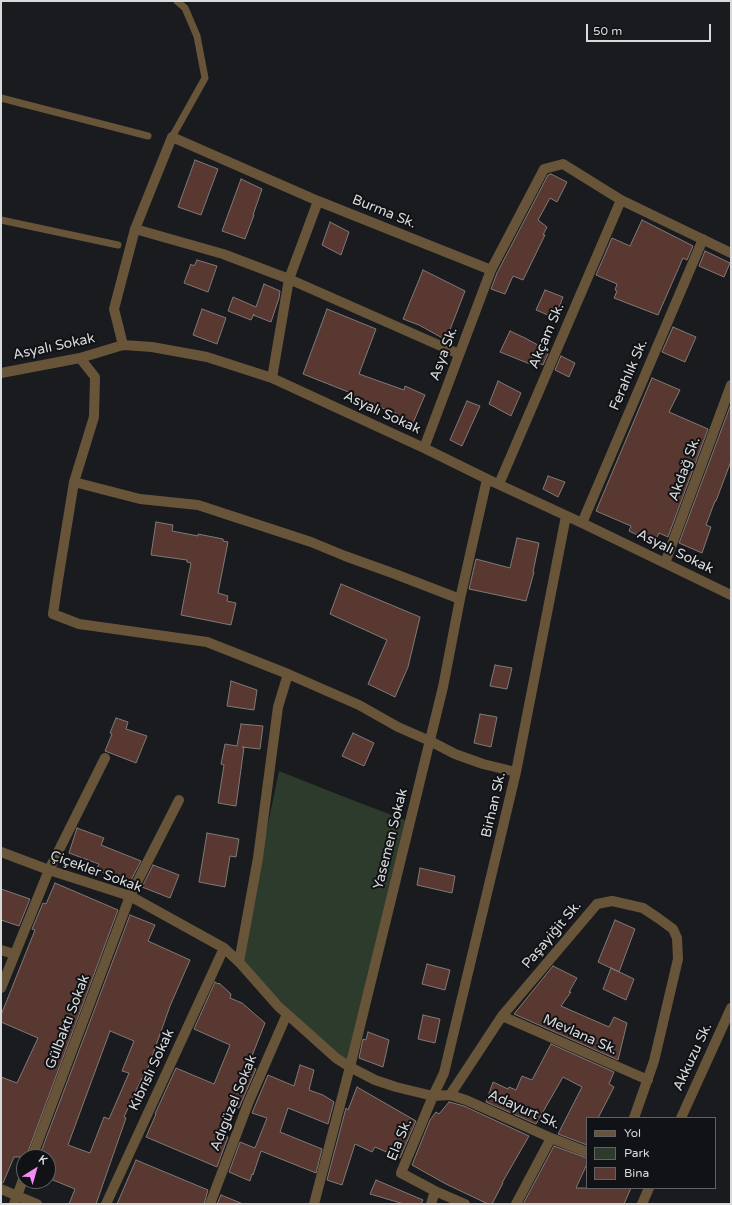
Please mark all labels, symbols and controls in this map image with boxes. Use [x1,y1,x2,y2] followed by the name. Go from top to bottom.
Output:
[588,16,713,42] scale bar
[593,24,622,38] text: 50 m
[349,192,419,232] street label: Burma Sk.
[526,301,568,371] street label: Akçam Sk.
[427,325,461,383] street label: Asya Sk.
[12,330,96,364] street label: Asyalı Sokak
[606,337,652,413] street label: Ferahlık Sk.
[341,388,423,438] street label: Asyalı Sokak
[666,435,704,503] street label: Akdağ Sk.
[634,526,716,578] street label: Asyalı Sokak
[478,771,510,839] street label: Birhan Sk.
[370,787,412,891] street label: Yasemen Sokak
[48,848,144,896] street label: Çiçekler Sokak
[519,898,585,972] street label: Paşayiğit Sk.
[42,973,94,1071] street label: Gülbaktı Sokak
[540,1011,620,1059] street label: Mevlana Sk.
[670,1020,716,1094] street label: Akkuzu Sk.
[126,1027,178,1113] street label: Kıbrıslı Sokak
[207,1053,261,1153] street label: Adıgüzel Sokak
[485,1087,563,1133] street label: Adayurt Sk.
[384,1117,416,1163] street label: Ela Sk.
[586,1117,716,1189] legend
[624,1126,641,1140] text: Yol
[624,1146,650,1160] text: Park
[16,1149,56,1189] north arrow
[36,1152,50,1167] text: K
[624,1166,649,1180] text: Bina

